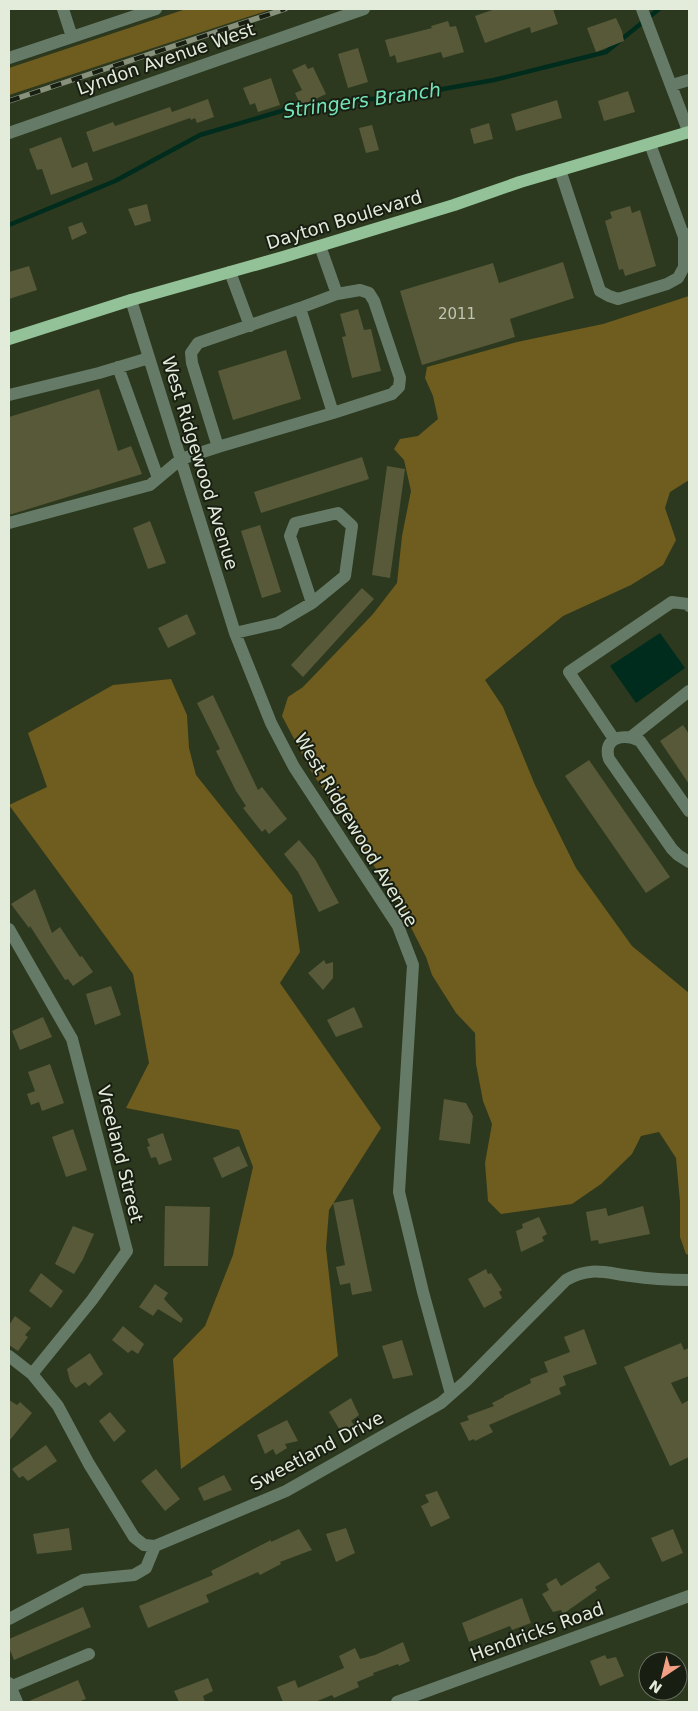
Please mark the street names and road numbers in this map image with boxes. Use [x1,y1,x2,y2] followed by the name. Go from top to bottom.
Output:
[74,18,258,99] street label: Lyndon Avenue West
[263,186,424,253] street label: Dayton Boulevard
[158,354,243,572] street label: West Ridgewood Avenue
[290,729,423,930] street label: West Ridgewood Avenue
[93,1083,148,1225] street label: Vreeland Street
[247,1407,387,1495] street label: Sweetland Drive
[467,1598,606,1665] street label: Hendricks Road

